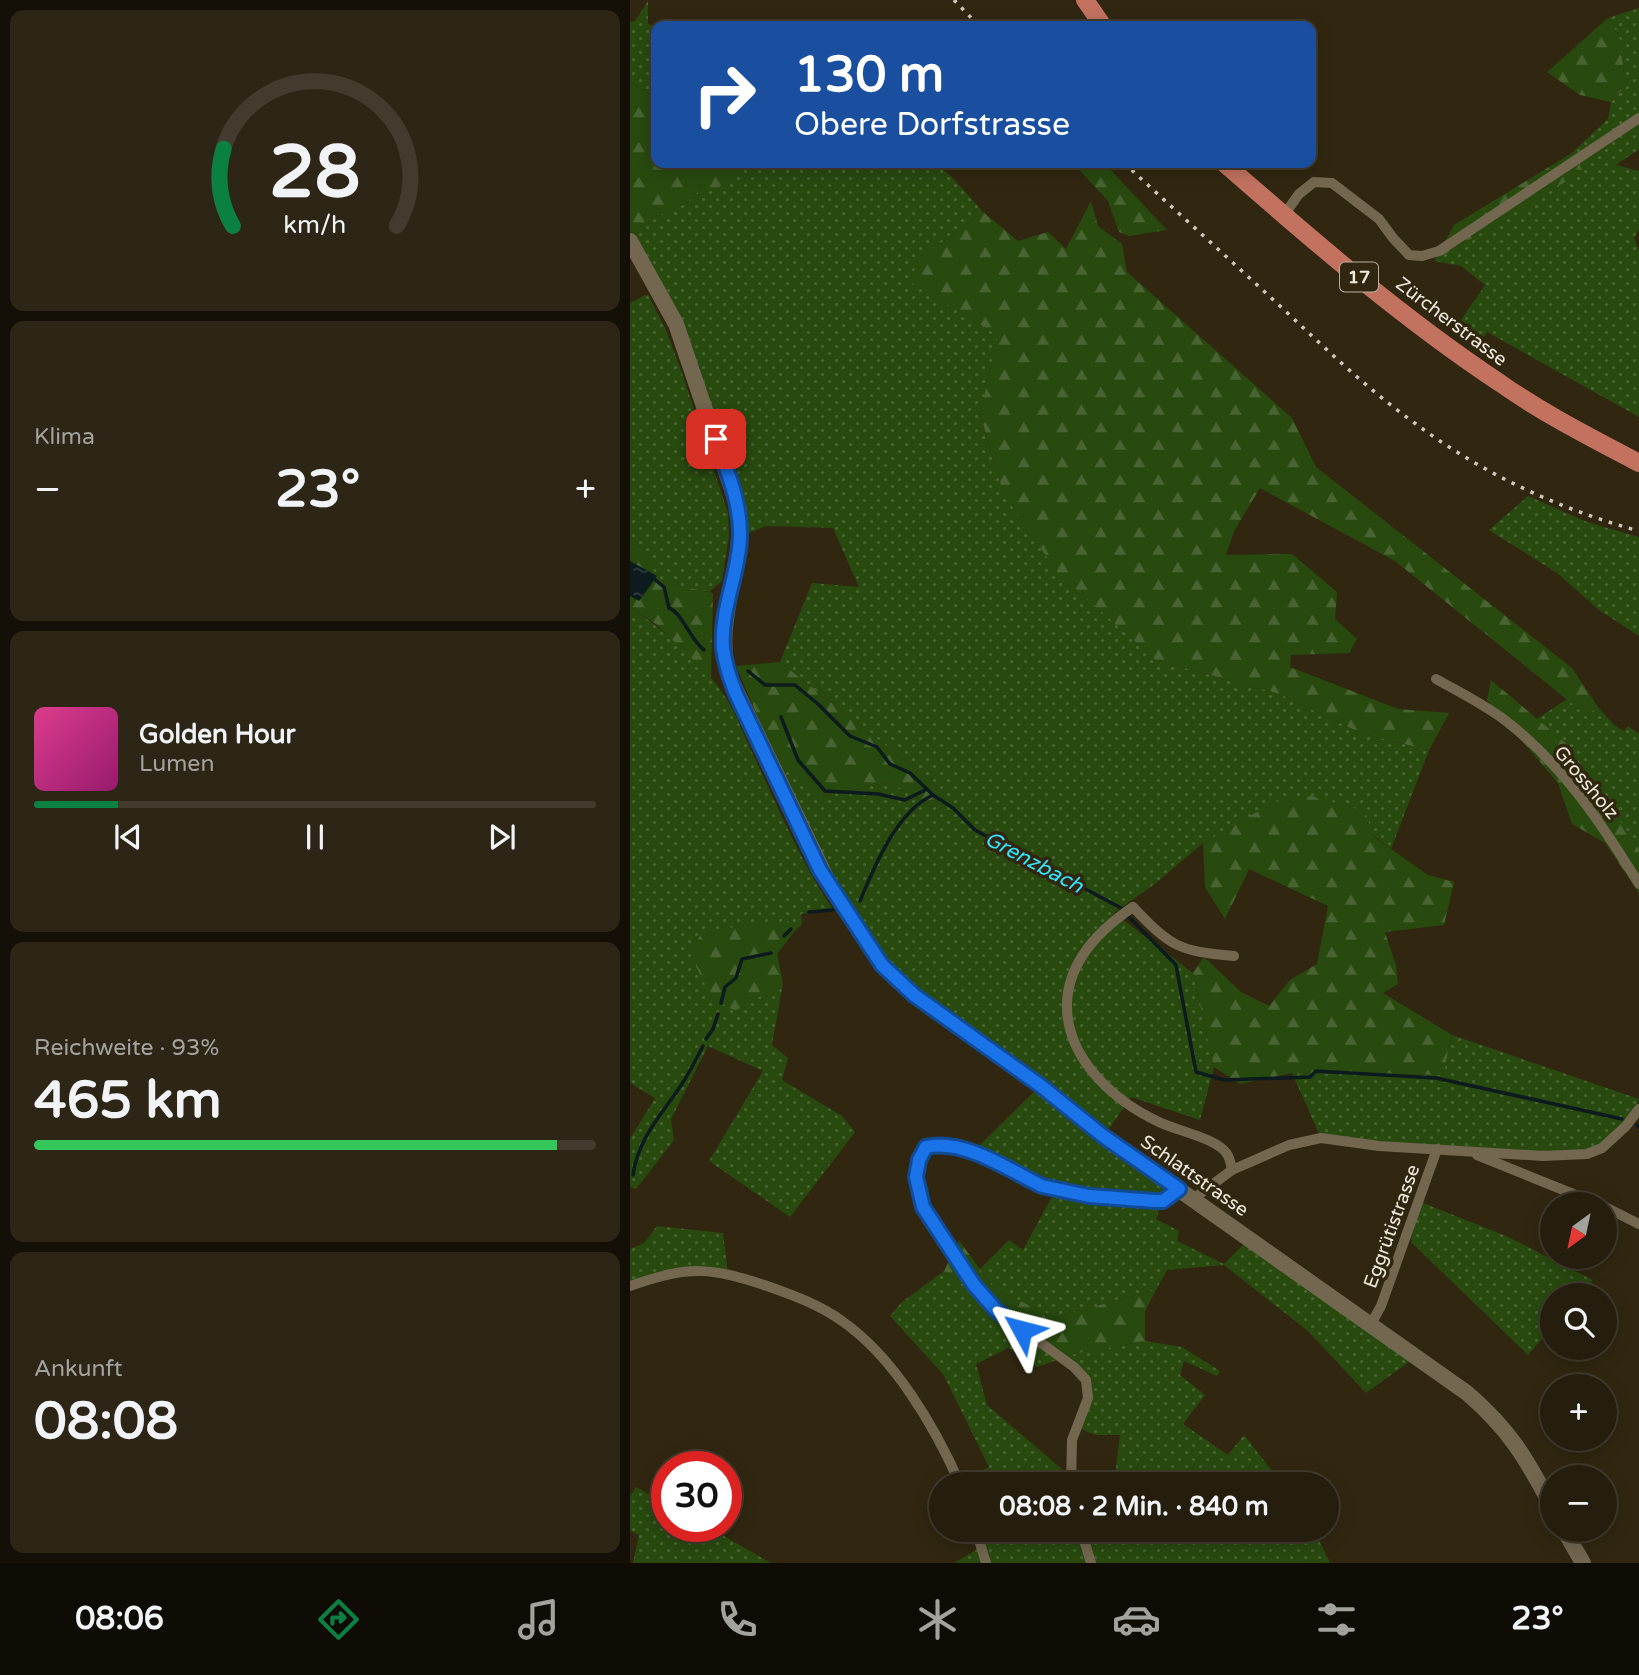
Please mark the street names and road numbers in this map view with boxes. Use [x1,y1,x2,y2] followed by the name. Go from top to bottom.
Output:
[1340,262,1378,292] road number: 17
[1391,273,1511,371] street label: Zürcherstrasse
[1549,742,1623,824] street label: Grossholz
[1136,1131,1252,1221] street label: Schlattstrasse
[1359,1162,1424,1291] street label: Eggrütistrasse

